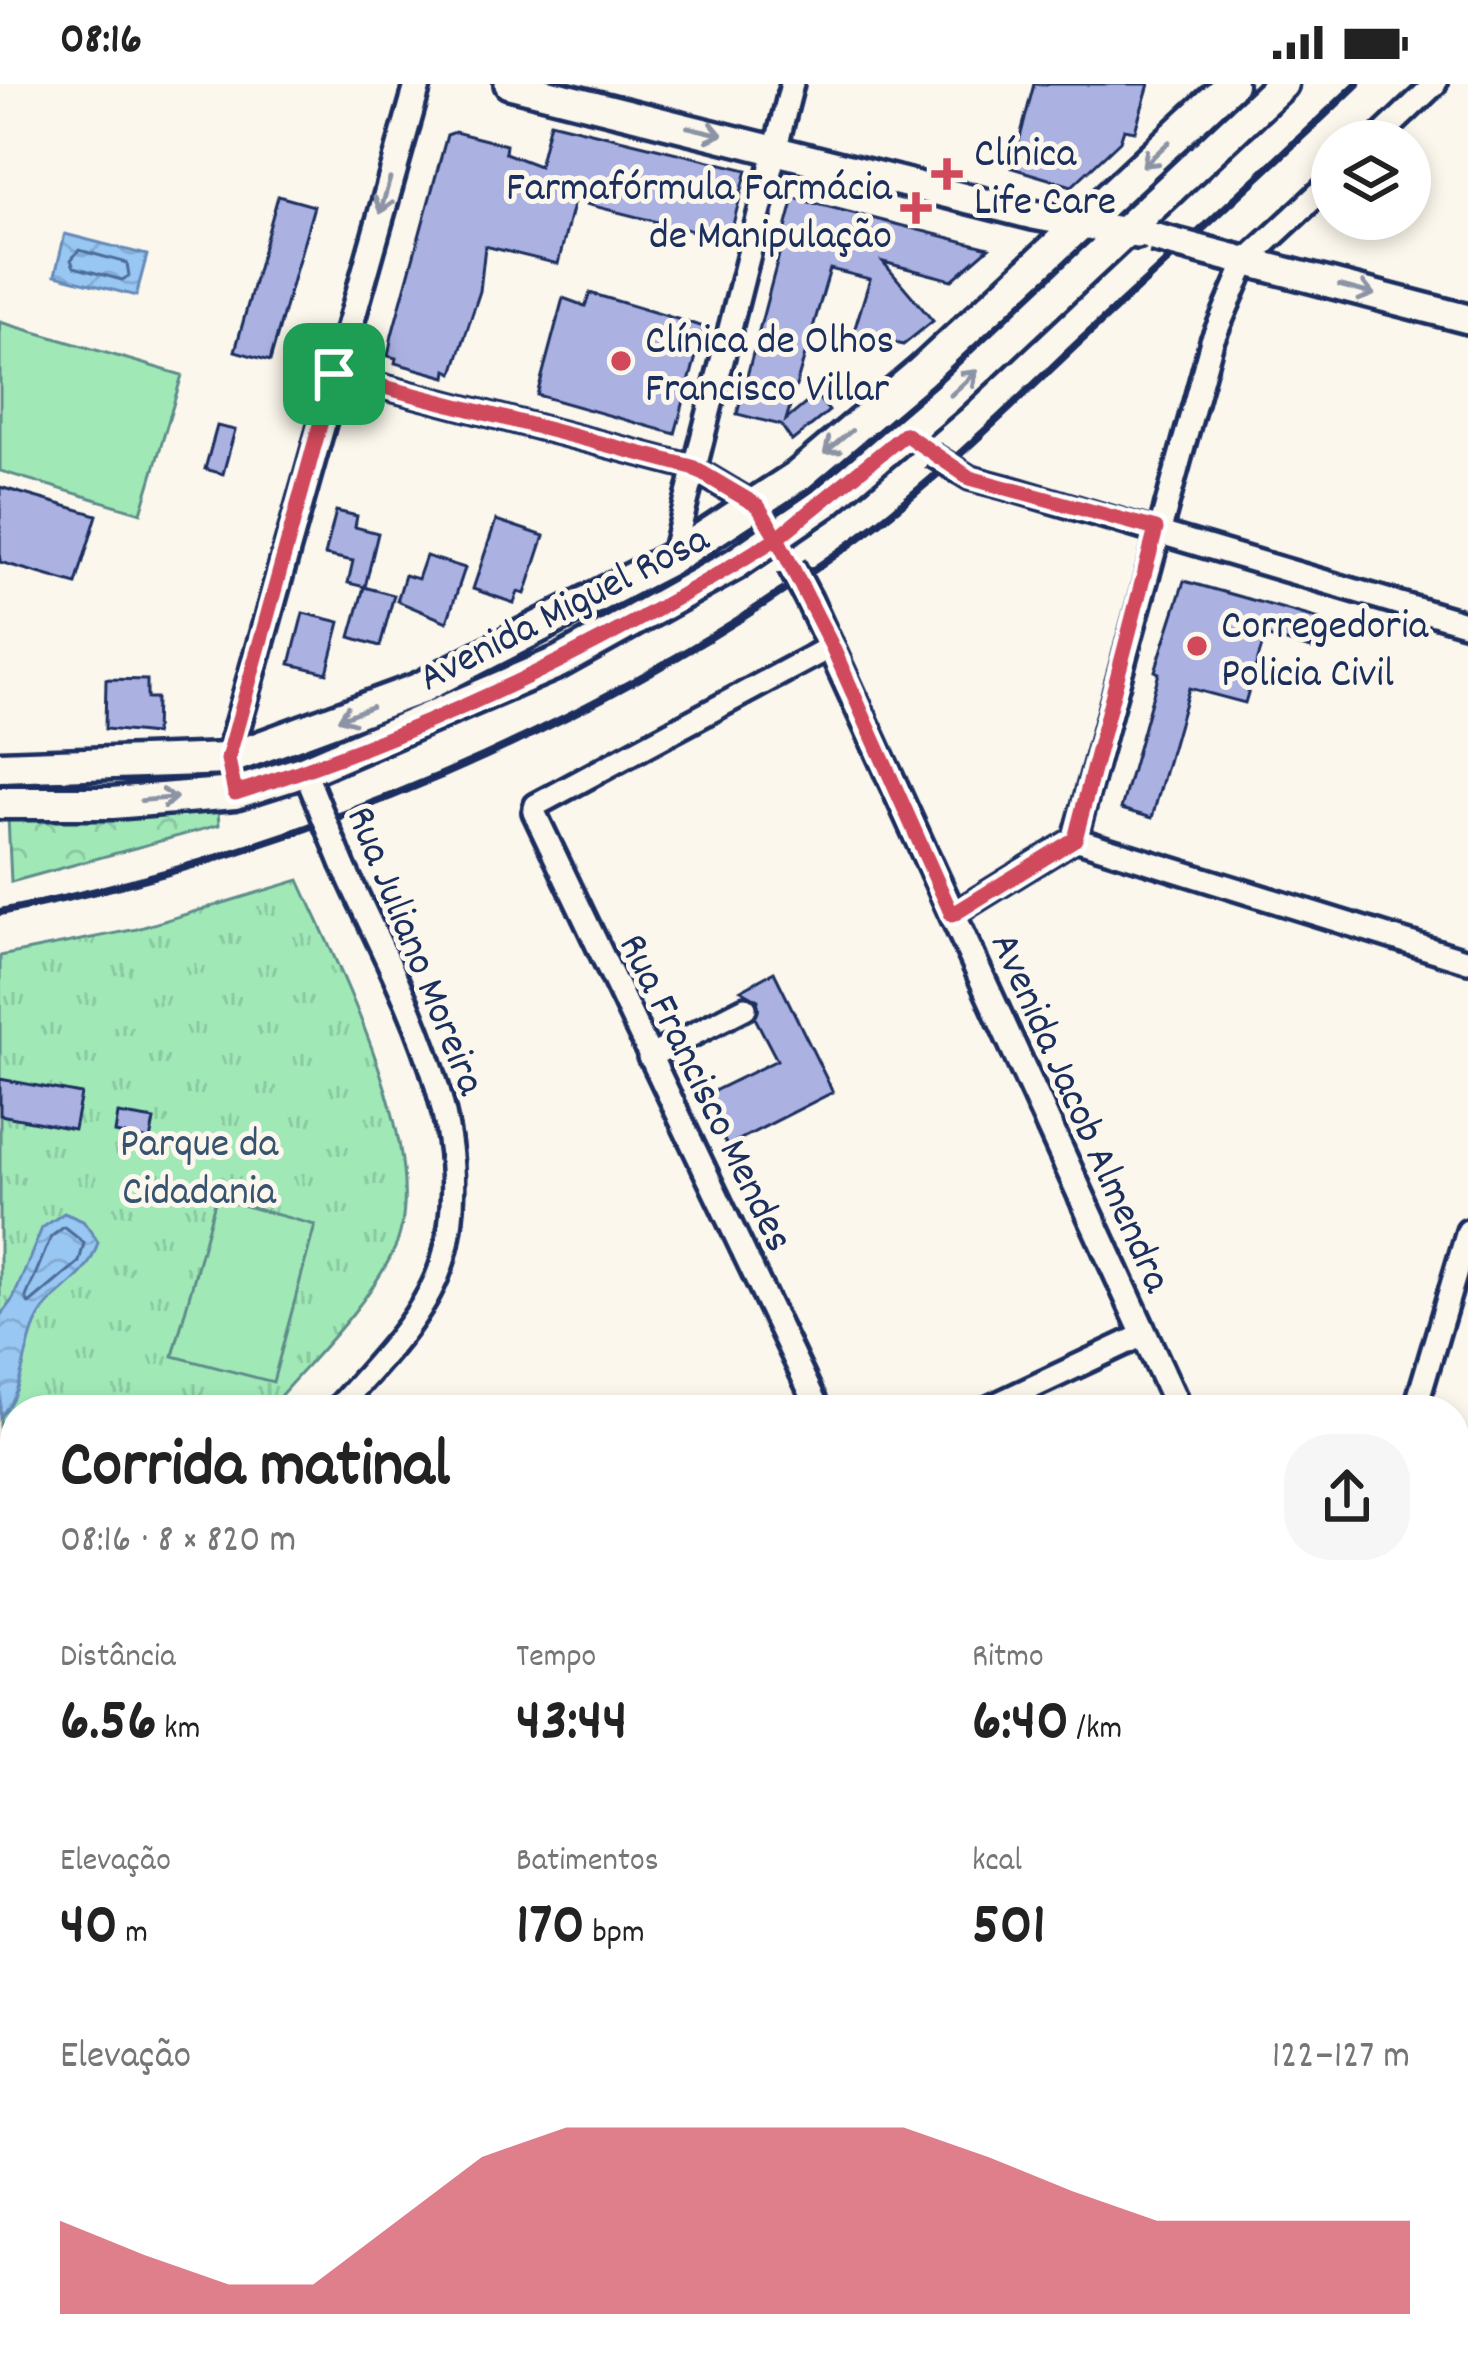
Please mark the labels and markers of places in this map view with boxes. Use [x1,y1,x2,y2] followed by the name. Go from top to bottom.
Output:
[974,127,1116,235] place label: Clínica Life Care
[931,158,963,190] marker: Clínica Life Care
[506,161,893,269] place label: Farmafórmula Farmácia de Manipulação
[903,195,929,221] marker: Farmafórmula Farmácia de Manipulação
[645,314,894,422] place label: Clínica de Olhos Francisco Villar
[283,323,385,425] pin
[608,348,634,374] marker: Clínica de Olhos Francisco Villar
[1221,599,1430,707] place label: Corregedoria Policia Civil
[1184,633,1210,659] marker: Corregedoria Policia Civil

